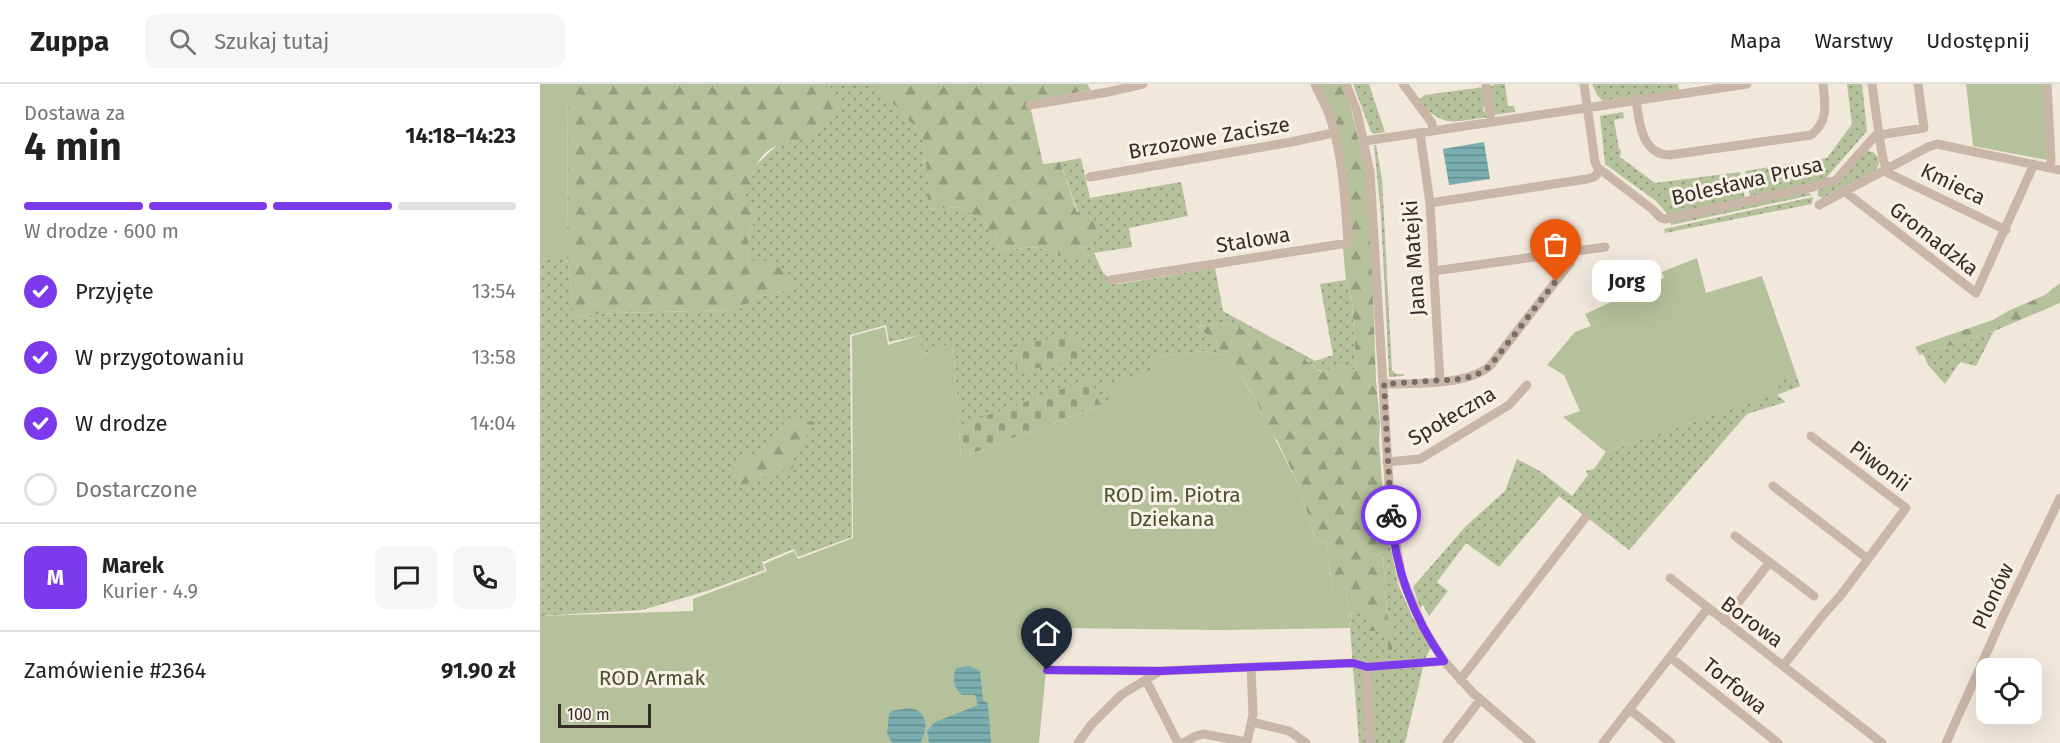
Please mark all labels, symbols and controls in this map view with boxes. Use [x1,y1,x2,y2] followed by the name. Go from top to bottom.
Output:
[145,14,565,68] search box
[30,25,109,58] text: Zuppa
[166,25,199,58] icon: search
[214,28,329,55] text: Szukaj tutaj
[1730,28,1781,54] text: Mapa
[1814,28,1893,54] text: Warstwy
[1926,28,2030,54] text: Udostępnij
[24,101,125,125] text: Dostawa za
[1126,111,1292,165] street label: Brzozowe Zacisze
[405,122,516,149] text: 14:18–14:23
[24,124,122,170] text: 4 min
[1669,151,1825,211] street label: Bolesława Prusa
[1916,157,1990,211] street label: Kmieca
[1884,196,1984,282] street label: Gromadzka
[1397,199,1431,317] street label: Jana Matejki
[24,219,179,243] text: W drodze · 600 m
[1530,219,1581,281] pin
[1214,221,1292,259] street label: Stalowa
[1539,228,1572,261] icon: bag
[1592,260,1661,302] callout: Jorg
[1608,269,1645,293] text: Jorg
[24,275,57,308] icon: check
[75,278,154,305] text: Przyjęte
[472,279,516,303] text: 13:54
[24,341,57,374] icon: check
[75,344,245,371] text: W przygotowaniu
[471,345,516,369] text: 13:58
[1404,381,1500,451] street label: Społeczna
[24,407,57,440] icon: check
[75,410,167,437] text: W drodze
[470,411,516,435] text: 14:04
[1844,435,1916,497] street label: Piwonii
[75,476,198,503] text: Dostarczone
[1103,482,1241,532] park label: ROD im. Piotra Dziekana
[1361,485,1421,545] courier
[1375,499,1408,532] icon: bike
[375,546,438,609] button: chat
[453,546,516,609] button: phone
[102,552,164,579] text: Marek
[1966,559,2020,633] street label: Plonów
[47,564,64,591] text: M
[102,579,198,603] text: Kurier · 4.9
[1716,591,1788,653] street label: Borowa
[1021,608,1072,670] pin
[1030,617,1063,650] icon: home
[1698,652,1772,720] street label: Torfowa
[24,657,206,684] text: Zamówienie #2364
[441,657,516,684] text: 91.90 zł
[1976,658,2042,724] map controls
[1976,658,2042,724] button: locate
[599,665,705,691] park label: ROD Armak
[558,701,651,728] scale bar
[567,705,610,724] text: 100 m

